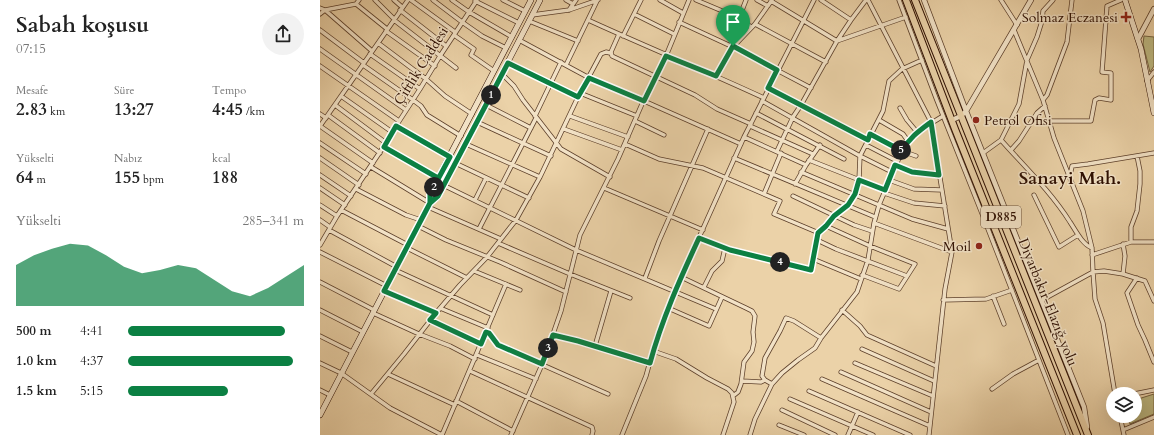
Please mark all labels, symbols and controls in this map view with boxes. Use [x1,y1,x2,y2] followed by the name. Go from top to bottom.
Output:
[716,5,750,46] pin
[1022,8,1118,27] place label: Solmaz Eczanesi
[16,10,149,40] text: Sabah koşusu
[722,11,744,33] icon: arrive
[1121,12,1131,22] marker: Solmaz Eczanesi
[262,13,304,55] button: share
[389,23,453,109] street label: Çiftlik Caddesi
[16,40,46,58] text: 07:15
[16,83,48,98] text: Mesafe
[114,83,135,98] text: Süre
[212,83,246,98] text: Tempo
[481,85,501,105] pin: 1
[488,87,494,102] text: 1
[16,98,47,121] text: 2.83
[114,98,154,121] text: 13:27
[212,98,243,121] text: 4:45
[47,104,65,119] text: km
[243,104,265,119] text: /km
[984,111,1052,130] place label: Petrol Ofisi
[971,115,981,125] marker: Petrol Ofisi
[891,140,911,160] pin: 5
[898,142,904,157] text: 5
[16,151,54,166] text: Yükselti
[114,151,142,166] text: Nabız
[212,151,230,166] text: kcal
[16,166,33,189] text: 64
[114,166,140,189] text: 155
[212,166,238,189] text: 188
[1019,166,1121,191] district label: Sanayi Mah.
[33,172,46,187] text: m
[140,172,164,187] text: bpm
[424,177,444,197] pin: 2
[431,179,437,194] text: 2
[981,206,1021,228] road number: D885
[16,212,61,230] text: Yükselti
[242,212,304,230] text: 285–341 m
[1014,235,1082,369] street label: Diyarbakır-Elazığ yolu
[943,237,971,256] place label: Moil
[974,241,984,251] marker: Moil
[770,252,790,272] pin: 4
[777,254,783,269] text: 4
[16,322,51,340] text: 500 m
[80,322,103,340] text: 4:41
[538,338,558,358] pin: 3
[545,340,551,355] text: 3
[16,352,57,370] text: 1.0 km
[80,352,103,370] text: 4:37
[16,382,57,400] text: 1.5 km
[80,382,103,400] text: 5:15
[1106,387,1142,423] map controls
[1106,387,1142,423] button: layers

